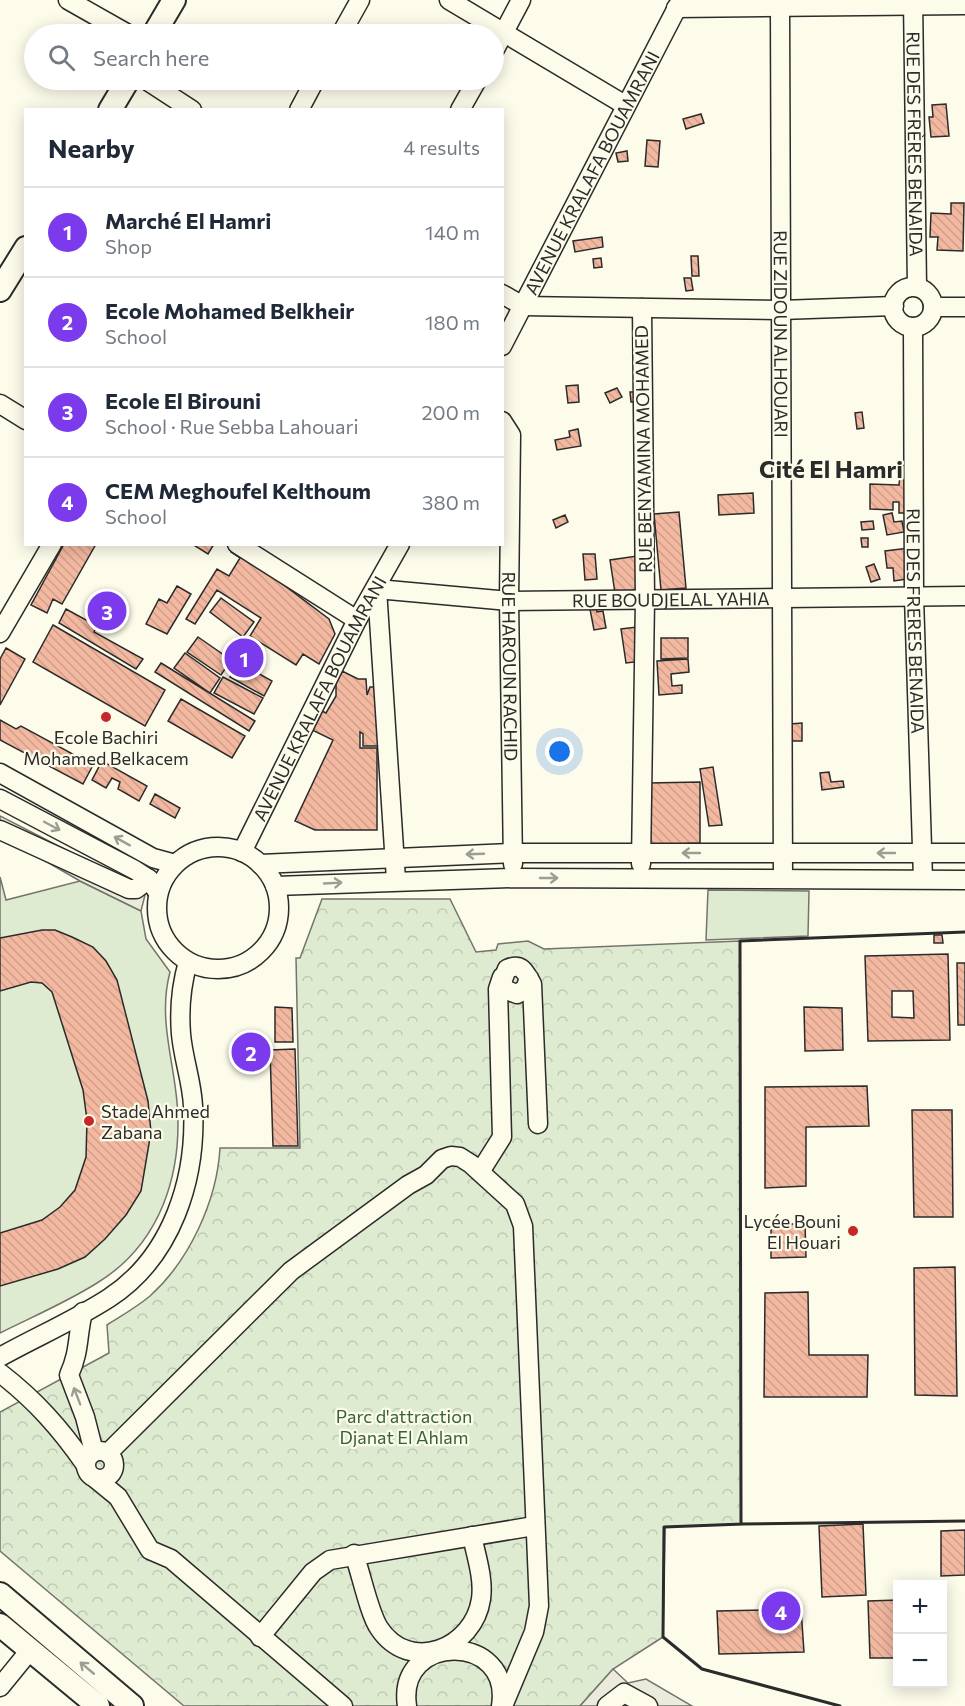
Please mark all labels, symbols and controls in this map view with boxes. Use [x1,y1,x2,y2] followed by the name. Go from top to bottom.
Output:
[24,24,504,90] search box
[902,31,928,257] street label: RUE DES FRÈRES BENAIDA
[45,41,78,74] icon: search
[93,44,209,71] text: Search here
[519,47,664,298] street label: AVENUE KRALAFA BOUAMRANI
[48,132,135,163] text: Nearby
[403,135,480,159] text: 4 results
[105,207,271,234] text: Marché El Hamri
[63,220,72,244] text: 1
[425,220,480,244] text: 140 m
[770,230,792,438] street label: RUE ZIDOUN ALHOUARI
[105,234,152,258] text: Shop
[105,297,354,324] text: Ecole Mohamed Belkheir
[62,310,73,334] text: 2
[425,310,480,334] text: 180 m
[105,324,167,348] text: School
[630,325,656,573] street label: RUE BENYAMINA MOHAMED
[105,387,261,414] text: Ecole El Birouni
[62,400,73,424] text: 3
[422,400,480,424] text: 200 m
[105,414,359,438] text: School · Rue Sebba Lahouari
[759,454,903,483] district label: Cité El Hamri
[105,477,371,504] text: CEM Meghoufel Kelthoum
[61,490,74,514] text: 4
[422,490,480,514] text: 380 m
[105,504,167,528] text: School
[903,508,929,734] street label: RUE DES FRERES BENAIDA
[498,571,522,761] street label: RUE HAROUN RACHID
[248,572,391,824] street label: AVENUE KRALAFA BOUAMRANI
[572,587,770,611] street label: RUE BOUDJELAL YAHIA
[88,588,126,634] pin: 3
[224,636,264,680] pin: 1
[99,710,113,724] marker: Ecole Bachiri Mohamed Belkacem
[23,726,189,769] place label: Ecole Bachiri Mohamed Belkacem
[545,737,574,766] your location
[43,820,60,832] one-way arrow
[114,835,131,847] one-way arrow
[681,847,701,859] one-way arrow
[876,847,896,859] one-way arrow
[465,848,485,860] one-way arrow
[539,872,559,884] one-way arrow
[323,878,343,889] one-way arrow
[232,1030,270,1074] pin: 2
[101,1100,210,1143] place label: Stade Ahmed Zabana
[82,1114,96,1128] marker: Stade Ahmed Zabana
[744,1210,841,1253] place label: Lycée Bouni El Houari
[846,1224,860,1238] marker: Lycée Bouni El Houari
[71,1387,82,1406] one-way arrow
[336,1405,472,1448] park label: Parc d'attraction Djanat El Ahlam
[893,1580,947,1688] map controls
[893,1580,947,1634] button: +
[762,1588,800,1634] pin: 4
[893,1634,947,1688] button: −
[80,1661,95,1675] one-way arrow

